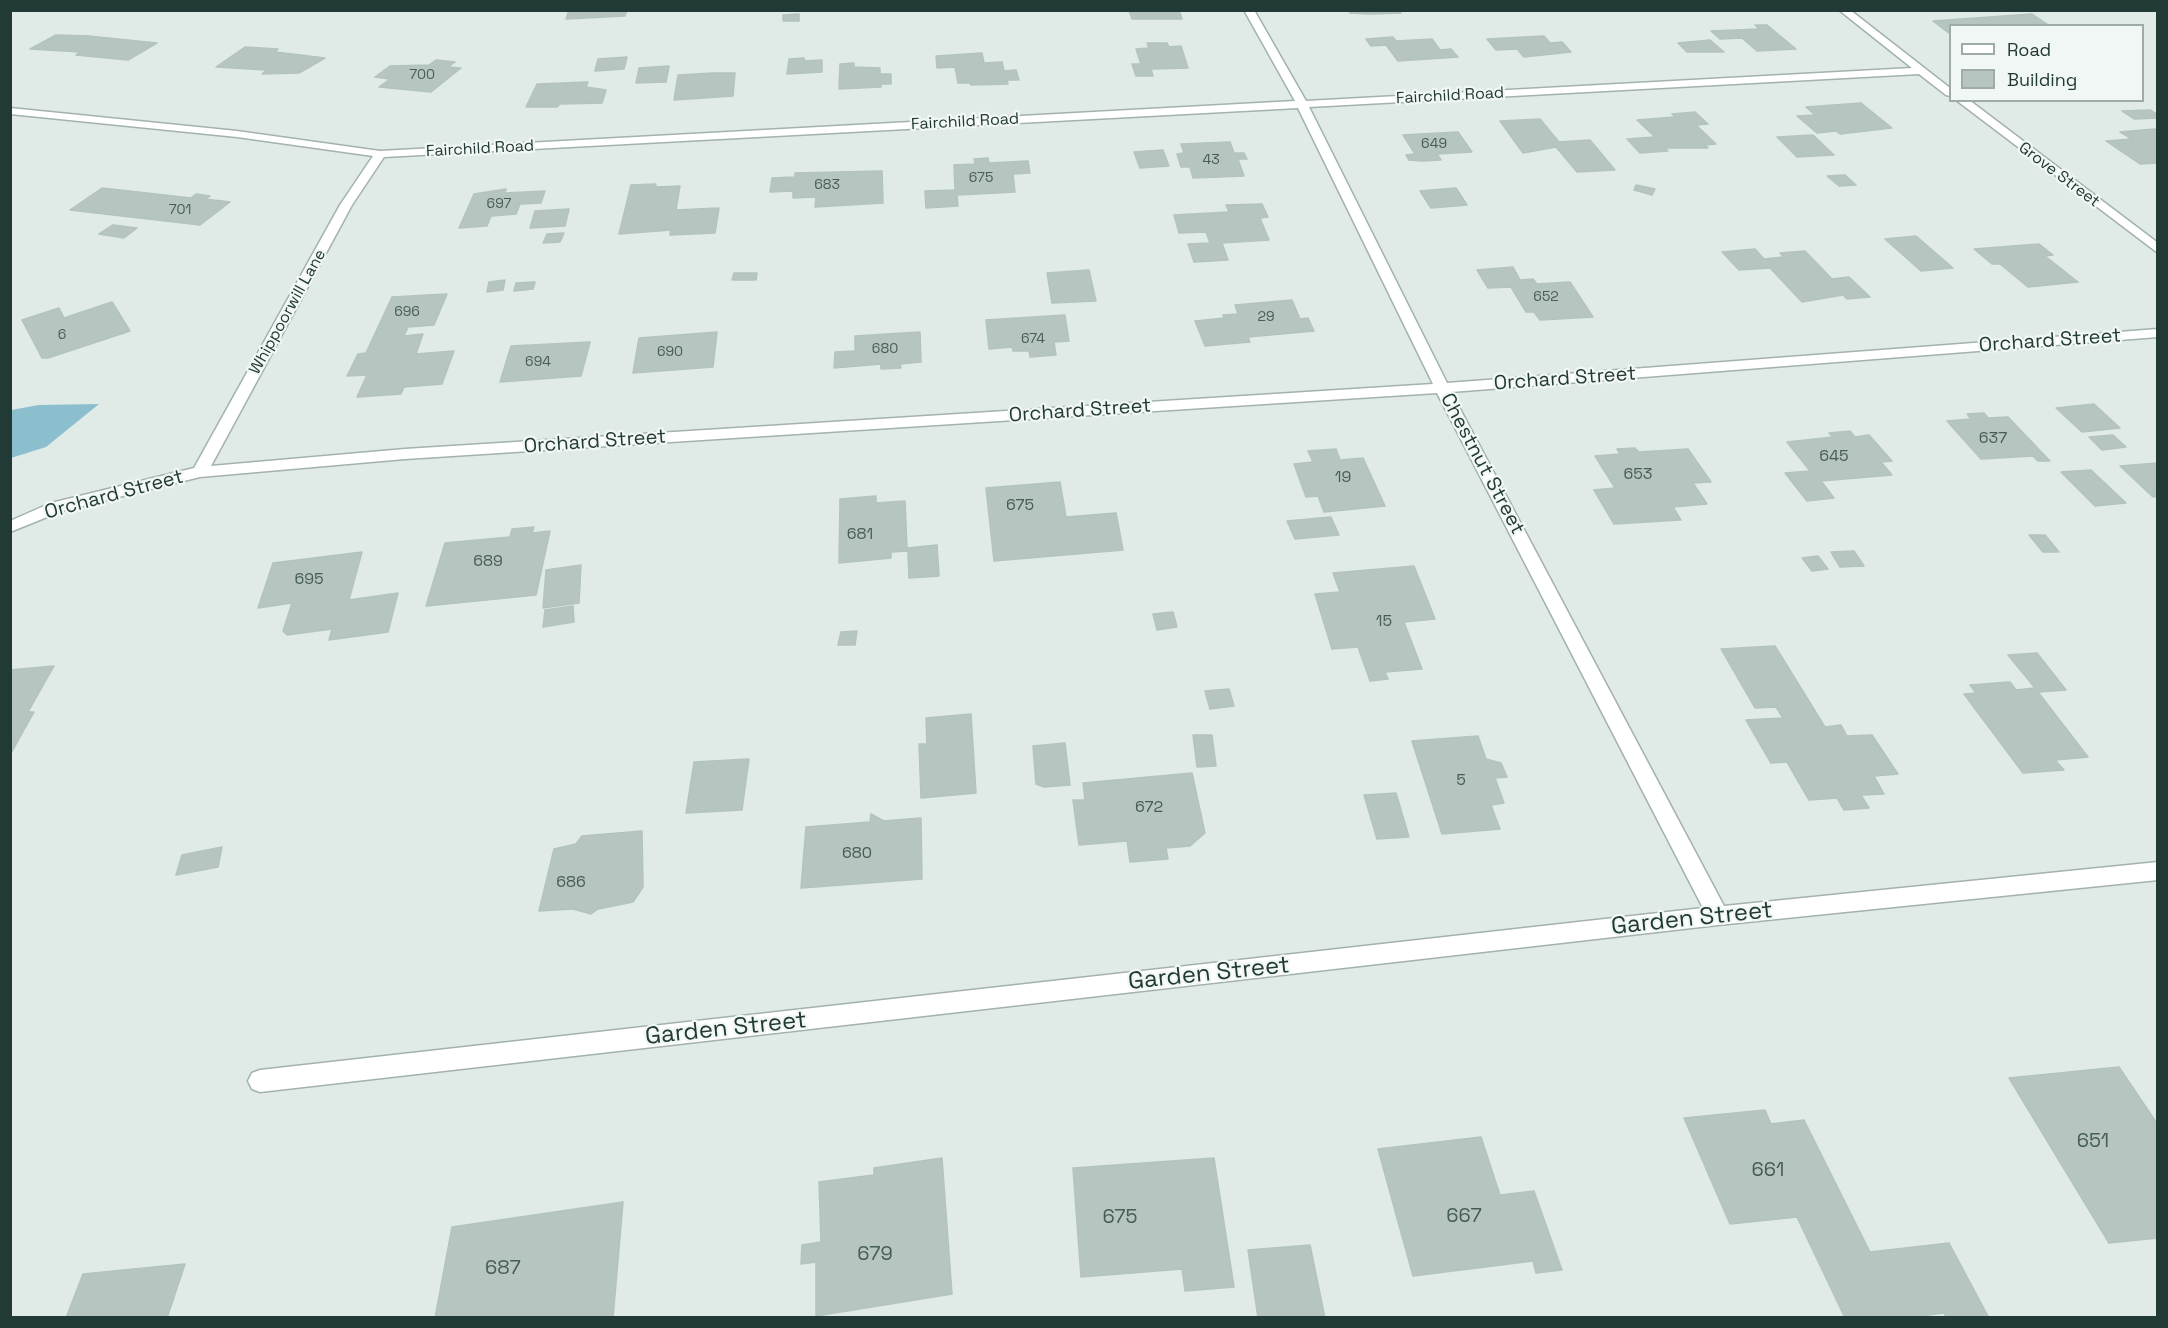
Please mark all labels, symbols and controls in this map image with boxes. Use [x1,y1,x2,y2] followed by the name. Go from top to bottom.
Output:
[1949,24,2144,102] legend
[2007,38,2051,61] text: Road
[409,67,435,83] house number: 700
[2007,68,2077,91] text: Building
[1395,84,1505,108] street label: Fairchild Road
[910,110,1020,134] street label: Fairchild Road
[1421,136,1447,152] house number: 649
[425,137,535,161] street label: Fairchild Road
[2015,138,2103,212] street label: Grove Street
[1202,152,1220,168] house number: 43
[969,170,993,186] house number: 675
[814,177,840,193] house number: 683
[487,196,511,212] house number: 697
[169,202,191,218] house number: 701
[246,246,330,378] street label: Whippoorwill Lane
[1533,289,1559,305] house number: 652
[394,304,420,320] house number: 696
[1258,309,1274,325] house number: 29
[1978,324,2122,358] street label: Orchard Street
[58,327,66,343] house number: 6
[1021,331,1045,347] house number: 674
[872,341,898,357] house number: 680
[657,344,683,360] house number: 690
[525,354,551,370] house number: 694
[1493,362,1637,396] street label: Orchard Street
[1435,389,1529,539] street label: Chestnut Street
[1008,394,1152,428] street label: Orchard Street
[523,425,667,459] street label: Orchard Street
[1979,429,2007,449] house number: 637
[1819,447,1849,467] house number: 645
[42,465,186,525] street label: Orchard Street
[1623,465,1653,485] house number: 653
[1335,468,1351,488] house number: 19
[1006,496,1034,516] house number: 675
[847,525,873,545] house number: 681
[473,552,503,572] house number: 689
[294,570,324,590] house number: 695
[1376,612,1392,632] house number: 15
[1456,771,1466,791] house number: 5
[1135,798,1163,818] house number: 672
[842,844,872,864] house number: 680
[556,873,586,893] house number: 686
[1610,896,1774,942] street label: Garden Street
[1127,951,1291,997] street label: Garden Street
[644,1006,808,1052] street label: Garden Street
[2077,1130,2109,1154] house number: 651
[1752,1159,1784,1183] house number: 661
[1446,1205,1482,1229] house number: 667
[1102,1206,1138,1230] house number: 675
[857,1243,893,1267] house number: 679
[485,1257,521,1281] house number: 687

